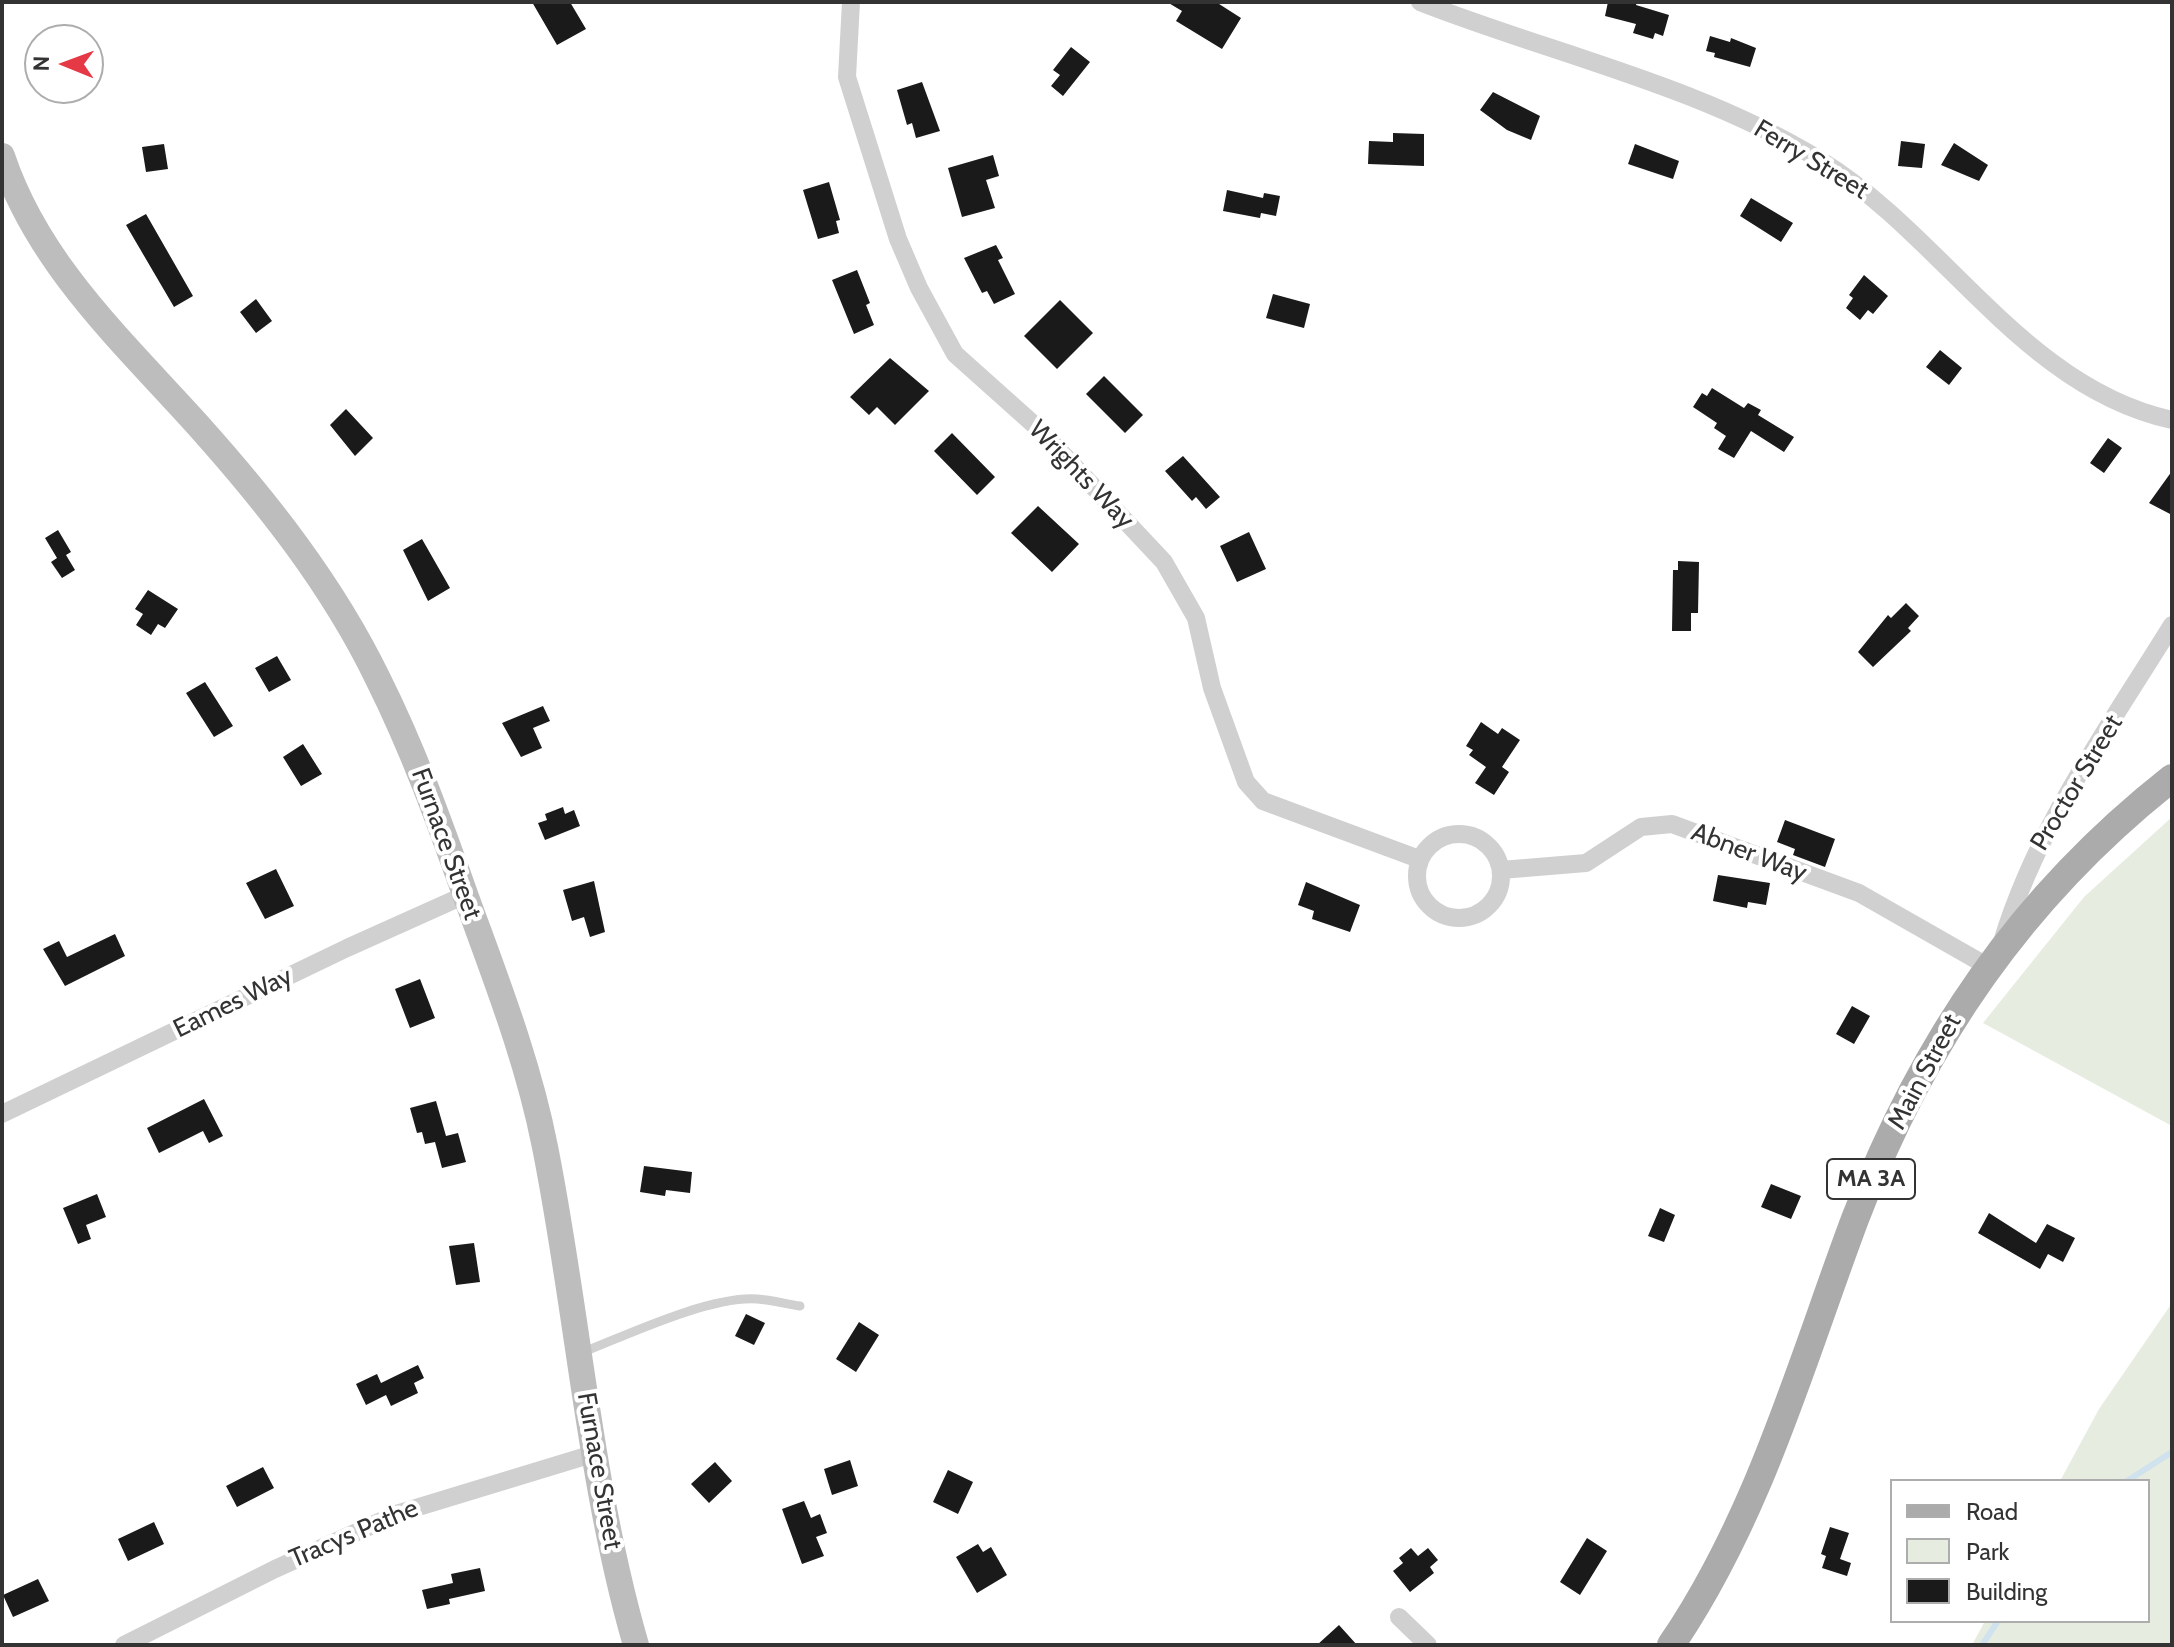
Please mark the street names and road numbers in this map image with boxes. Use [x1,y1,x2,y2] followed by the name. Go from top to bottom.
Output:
[1748,114,1874,206] street label: Ferry Street
[1022,414,1140,536] street label: Wrights Way
[2024,710,2130,856] street label: Proctor Street
[404,764,488,924] street label: Furnace Street
[1687,817,1811,889] street label: Abner Way
[169,961,297,1045] street label: Eames Way
[1882,1009,1968,1135] street label: Main Street
[1827,1159,1915,1199] road number: MA 3A
[570,1390,628,1552] street label: Furnace Street
[285,1493,423,1575] street label: Tracys Pathe

